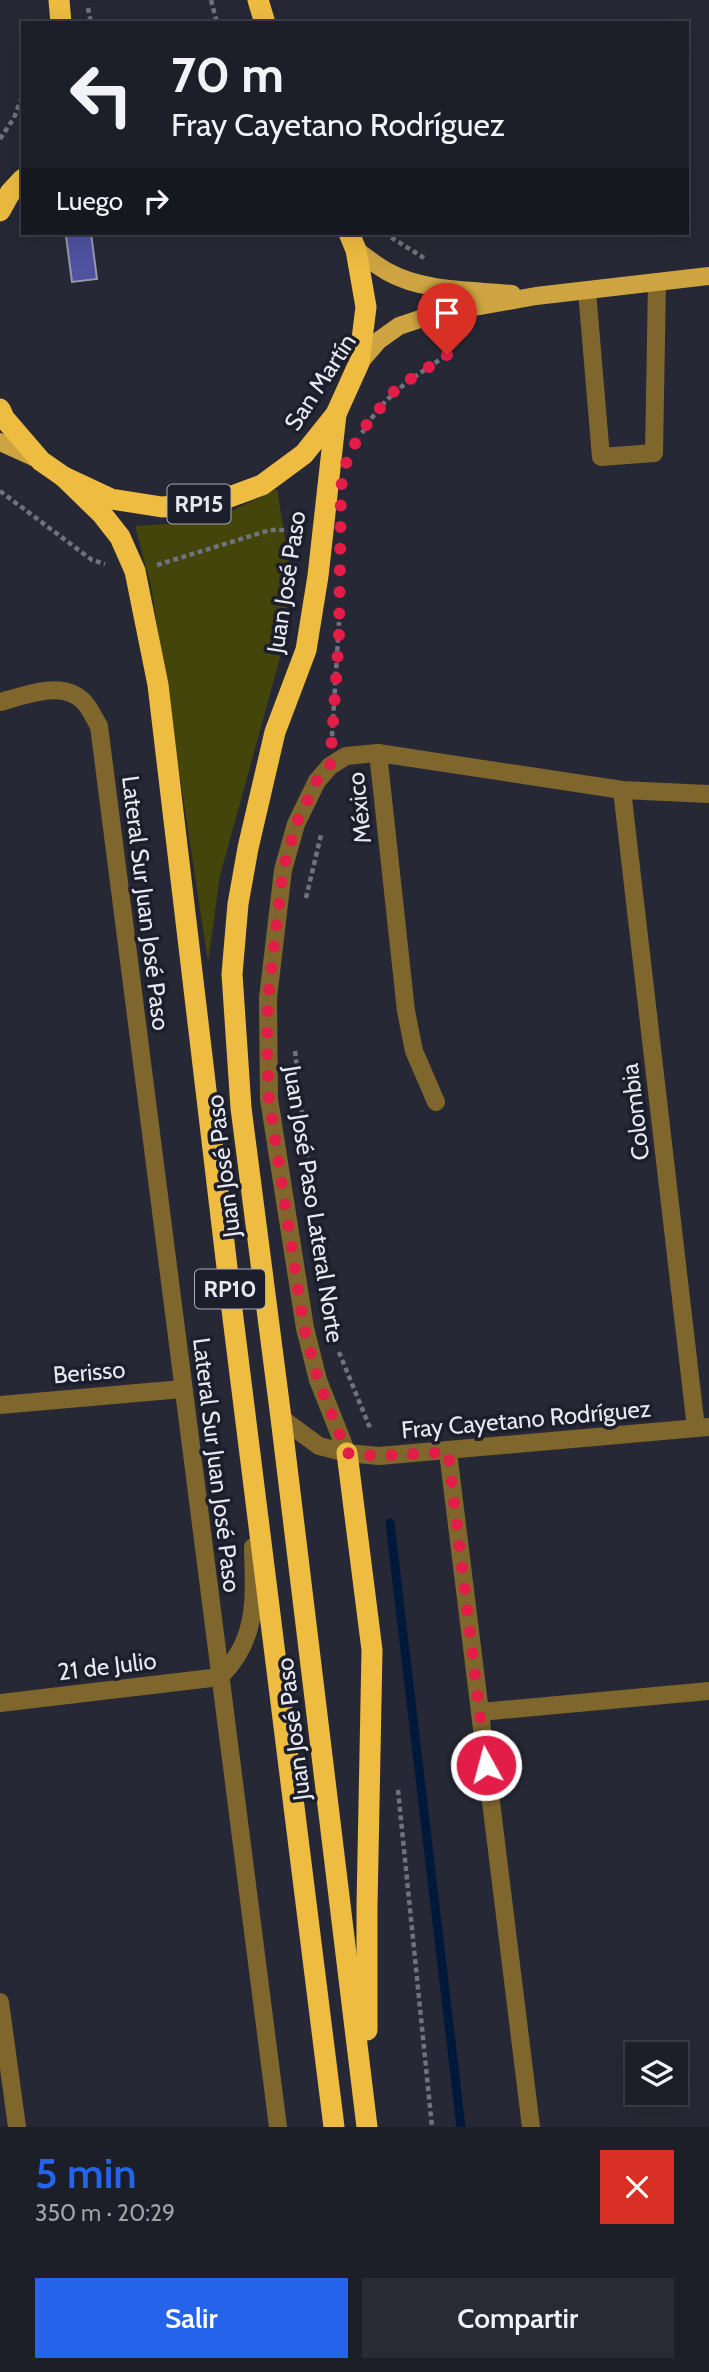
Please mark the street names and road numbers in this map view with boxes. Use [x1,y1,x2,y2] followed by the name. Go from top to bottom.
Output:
[278,328,362,436] street label: San Martín
[168,484,230,524] road number: RP15
[260,509,312,656] street label: Juan José Paso
[341,771,377,845] street label: México
[116,774,176,1032] street label: Lateral Sur Juan José Paso
[615,1061,655,1162] street label: Colombia
[278,1062,350,1345] street label: Juan José Paso Lateral Norte
[200,1093,246,1240] street label: Juan José Paso
[195,1270,265,1308] road number: RP10
[187,1336,247,1594] street label: Lateral Sur Juan José Paso
[52,1354,126,1390] street label: Berisso
[400,1394,652,1444] street label: Fray Cayetano Rodríguez
[56,1646,158,1686] street label: 21 de Julio
[270,1656,316,1803] street label: Juan José Paso

